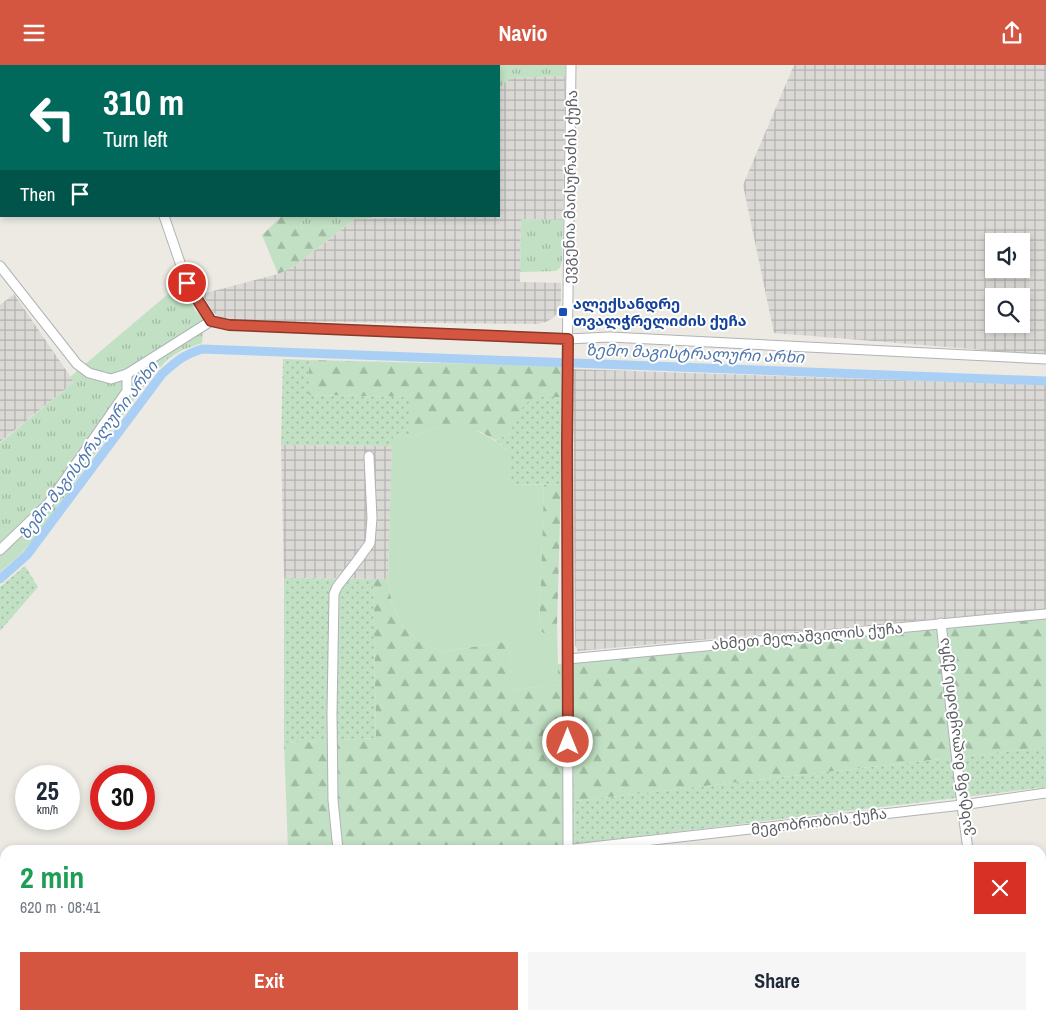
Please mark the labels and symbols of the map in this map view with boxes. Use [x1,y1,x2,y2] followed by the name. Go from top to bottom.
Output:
[558,90,582,284] street label: ევგენია მაისურაძის ქუჩა
[166,262,208,304] pin
[573,293,747,331] place label: ალექსანდრე თვალჭრელიძის ქუჩა
[557,306,569,318] marker: ალექსანდრე თვალჭრელიძის ქუჩა
[585,338,805,368] water label: ზემო მაგისტრალური არხი
[13,355,163,544] water label: ზემო მაგისტრალური არხი
[710,617,904,655] street label: ახმეთ მელაშვილის ქუჩა
[932,636,978,838] street label: ვახტანგ მალაყმაძის ქუჩა
[541,715,593,767] position arrow
[90,765,155,830] speed limit sign: 30
[750,802,888,840] street label: მეგობრობის ქუჩა

